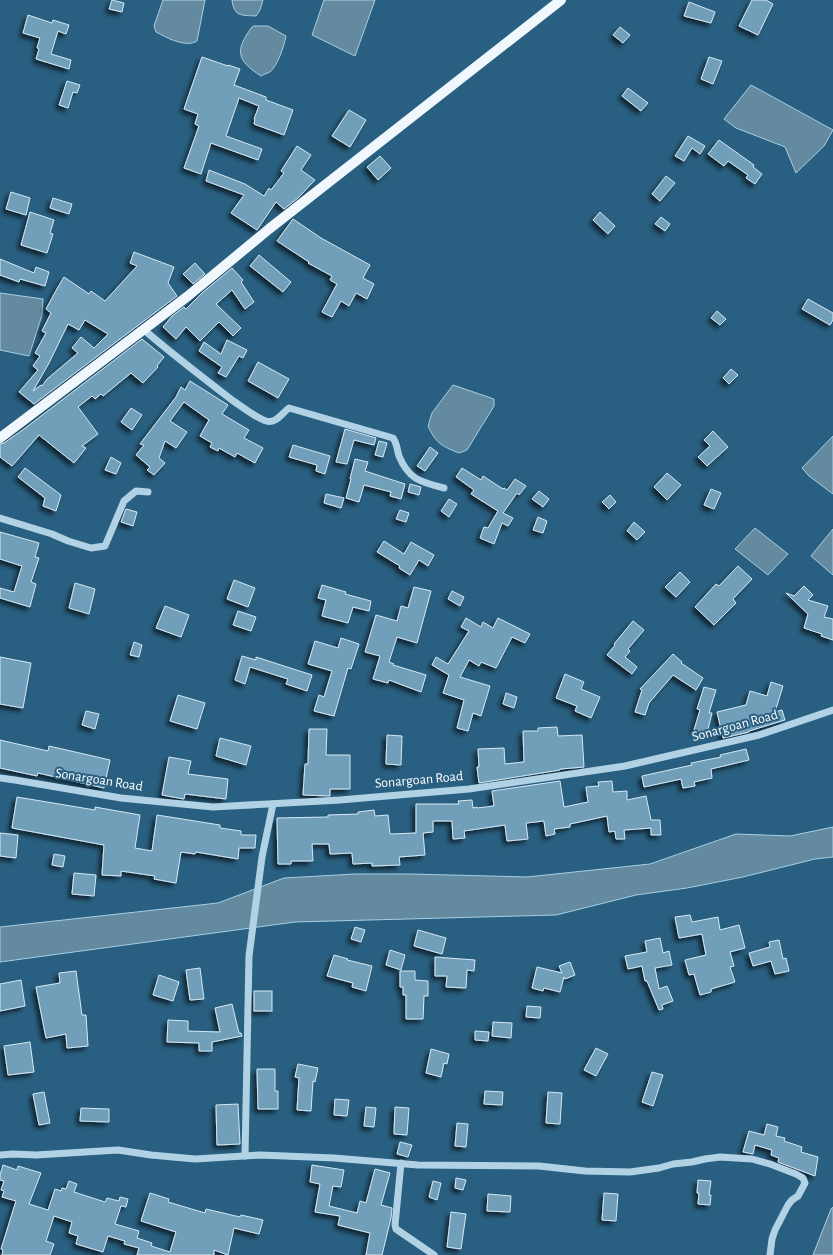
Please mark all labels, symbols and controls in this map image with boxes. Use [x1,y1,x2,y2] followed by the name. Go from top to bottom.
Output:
[690,708,780,744] street label: Sonargoan Road
[54,766,144,794] street label: Sonargoan Road
[374,769,464,791] street label: Sonargoan Road

